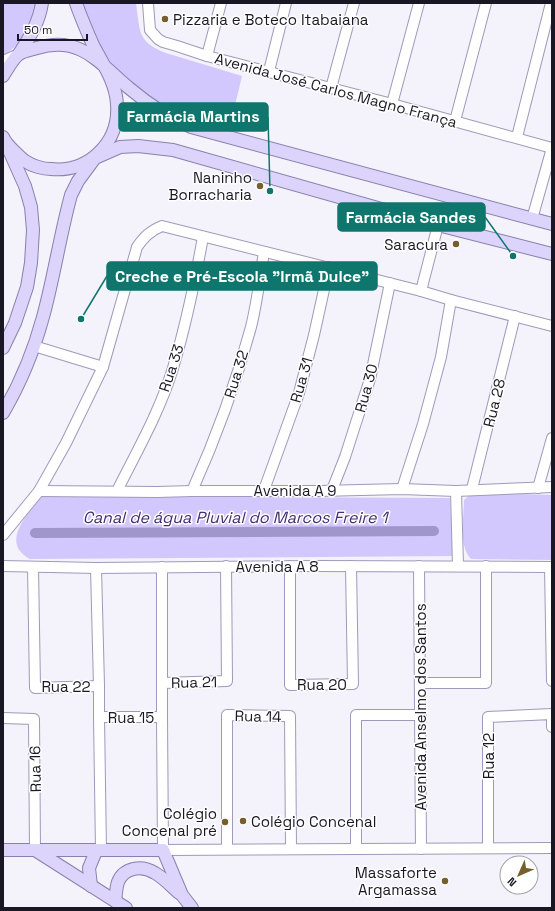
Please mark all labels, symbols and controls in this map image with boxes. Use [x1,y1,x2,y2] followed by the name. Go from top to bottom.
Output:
[173,10,369,29] place label: Pizzaria e Boteco Itabaiana
[160,14,170,24] marker: Pizzaria e Boteco Itabaiana
[18,16,87,42] scale bar
[24,22,52,38] text: 50 m
[213,48,460,132] street label: Avenida José Carlos Magno França
[119,103,268,131] callout: Farmácia Martins
[126,106,260,127] text: Farmácia Martins
[169,168,252,204] place label: Naninho Borracharia
[255,181,265,191] marker: Naninho Borracharia
[338,203,485,231] callout: Farmácia Sandes
[346,207,476,228] text: Farmácia Sandes
[384,235,448,254] place label: Saracura
[451,239,461,249] marker: Saracura
[107,262,377,290] callout: Creche e Pré-Escola "Irmã Dulce"
[115,266,369,287] text: Creche e Pré-Escola "Irmã Dulce"
[154,342,188,394] street label: Rua 33
[220,348,252,400] street label: Rua 32
[285,355,317,405] street label: Rua 31
[350,361,382,415] street label: Rua 30
[479,377,509,429] street label: Rua 28
[254,481,336,500] street label: Avenida A 9
[83,507,390,528] water label: Canal de água Pluvial do Marcos Freire 1
[235,557,319,576] street label: Avenida A 8
[411,603,430,811] street label: Avenida Anselmo dos Santos
[171,672,217,692] street label: Rua 21
[297,675,347,694] street label: Rua 20
[41,677,91,696] street label: Rua 22
[234,706,282,726] street label: Rua 14
[108,708,154,727] street label: Rua 15
[479,733,498,779] street label: Rua 12
[25,746,45,792] street label: Rua 16
[122,804,217,840] place label: Colégio Concenal pré
[251,812,376,831] place label: Colégio Concenal
[238,816,248,826] marker: Colégio Concenal
[220,817,230,827] marker: Colégio Concenal pré
[499,855,539,895] north arrow
[355,863,437,899] place label: Massaforte Argamassa
[504,875,519,890] text: N
[440,876,450,886] marker: Massaforte Argamassa

